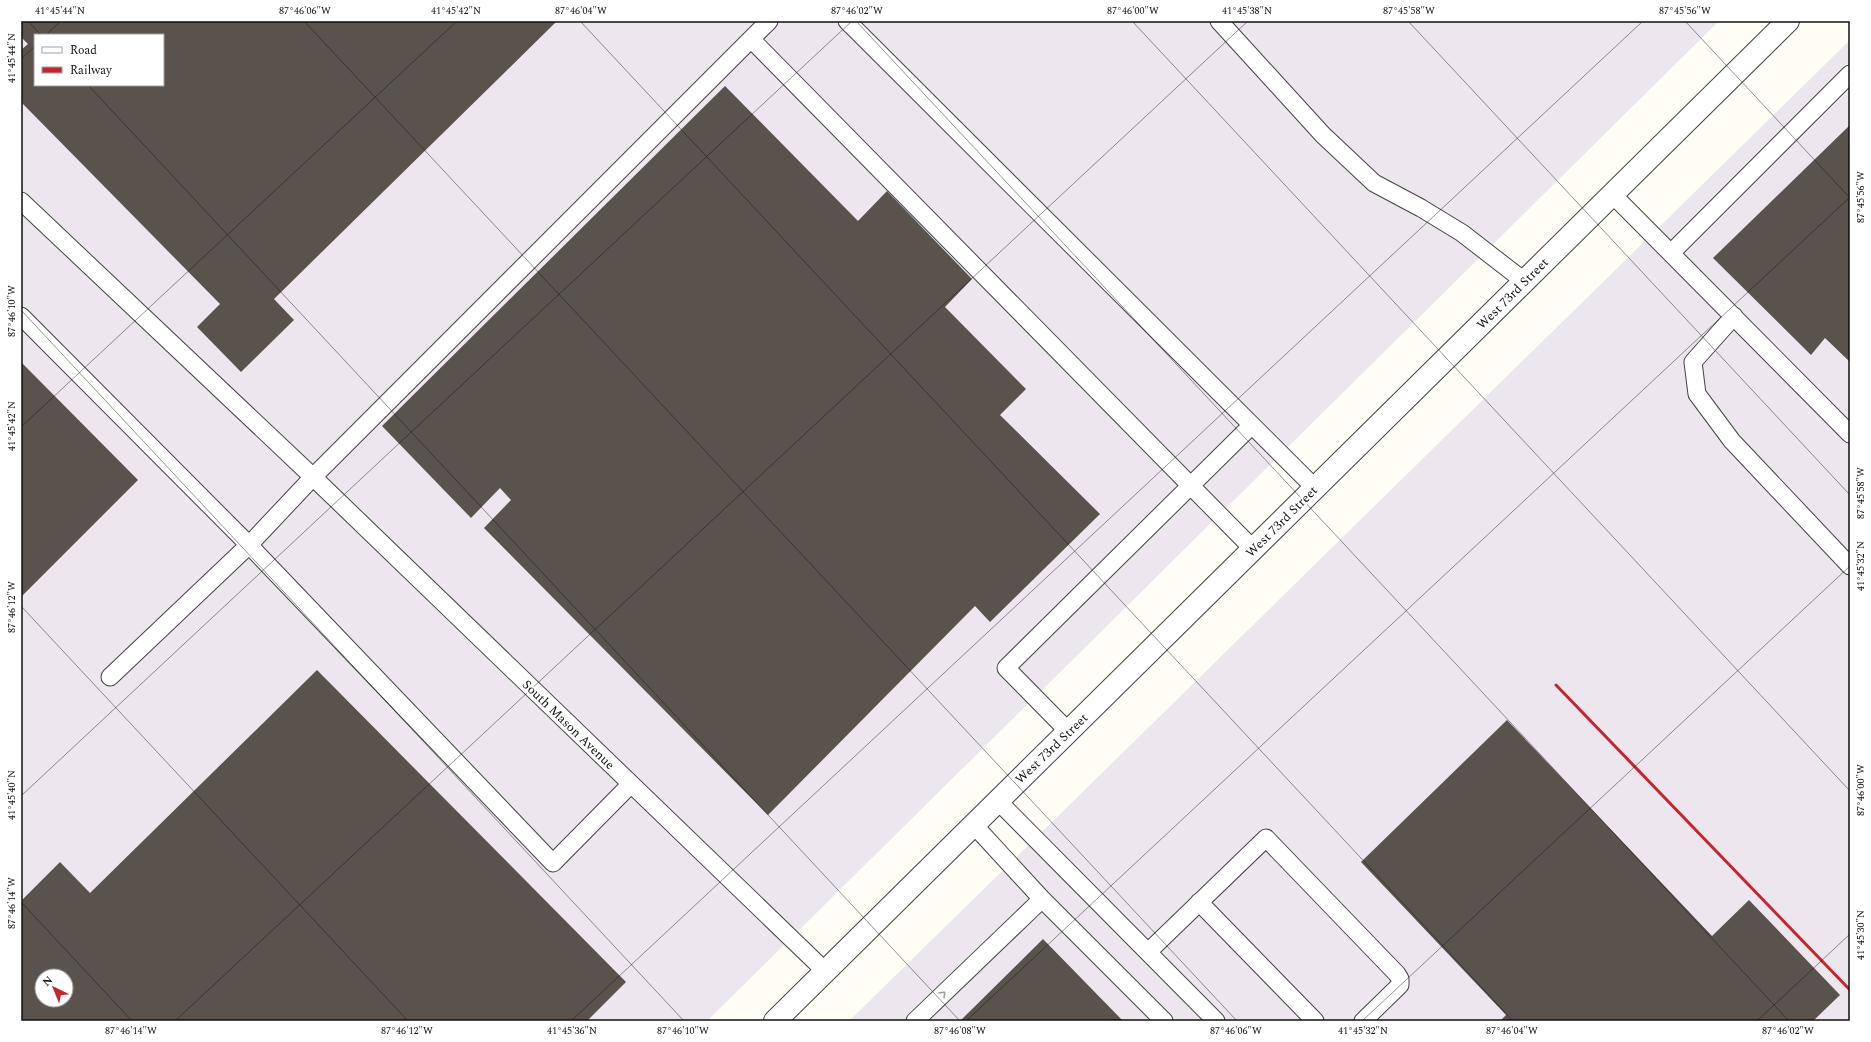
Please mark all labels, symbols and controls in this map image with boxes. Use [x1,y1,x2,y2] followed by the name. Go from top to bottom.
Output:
[35,3,85,19] text: 41°45'44"N
[279,3,331,19] text: 87°46'06"W
[431,3,481,19] text: 41°45'42"N
[555,3,607,19] text: 87°46'04"W
[831,3,883,19] text: 87°46'02"W
[1107,3,1159,19] text: 87°46'00"W
[1222,3,1272,19] text: 41°45'38"N
[1383,3,1435,19] text: 87°45'58"W
[1659,3,1711,19] text: 87°45'56"W
[4,33,20,83] text: 41°45'44"N
[34,34,164,86] legend
[70,41,97,60] text: Road
[70,61,113,80] text: Railway
[1853,171,1869,223] text: 87°45'56"W
[1472,253,1554,334] street label: West 73rd Street
[4,285,20,337] text: 87°46'10"W
[4,401,20,451] text: 41°45'42"N
[1853,467,1869,519] text: 87°45'58"W
[1241,481,1323,562] street label: West 73rd Street
[1853,541,1869,591] text: 41°45'32"N
[4,581,20,633] text: 87°46'12"W
[517,675,619,774] street label: South Mason Avenue
[1011,708,1093,789] street label: West 73rd Street
[1853,764,1869,816] text: 87°46'00"W
[4,770,20,820] text: 41°45'40"N
[4,877,20,929] text: 87°46'14"W
[1853,910,1869,960] text: 41°45'30"N
[34,968,74,1008] north arrow
[38,972,57,990] text: N
[938,991,946,999] one-way arrow
[105,1023,157,1039] text: 87°46'14"W
[381,1023,433,1039] text: 87°46'12"W
[547,1023,597,1039] text: 41°45'36"N
[657,1023,709,1039] text: 87°46'10"W
[934,1023,986,1039] text: 87°46'08"W
[1210,1023,1262,1039] text: 87°46'06"W
[1338,1023,1388,1039] text: 41°45'32"N
[1486,1023,1538,1039] text: 87°46'04"W
[1762,1023,1814,1039] text: 87°46'02"W

